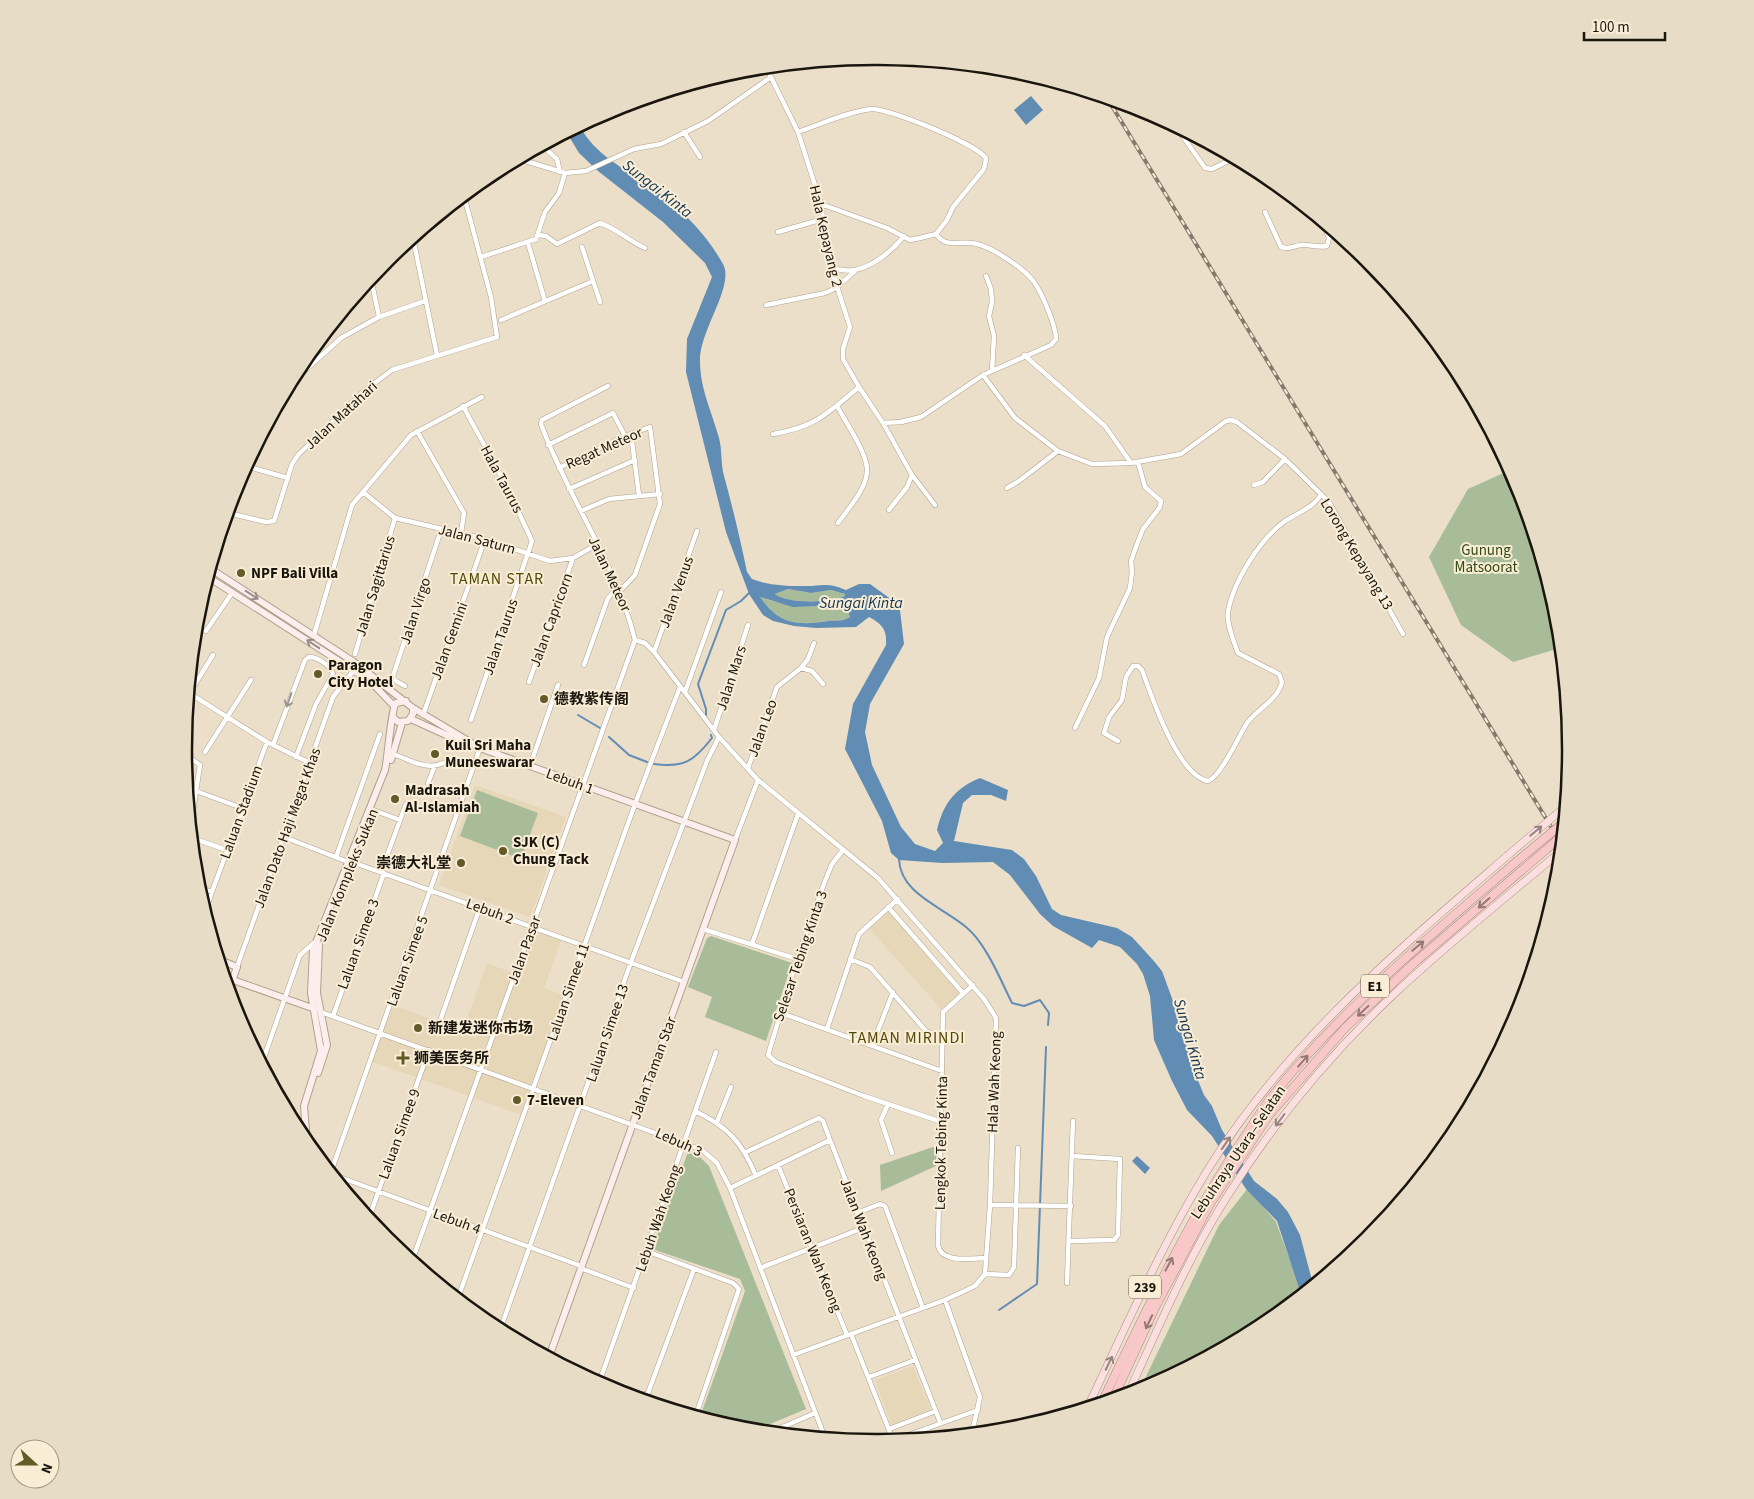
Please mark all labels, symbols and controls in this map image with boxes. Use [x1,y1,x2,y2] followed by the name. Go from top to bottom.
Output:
[1584,10,1665,42] scale bar
[1592,17,1630,38] text: 100 m
[618,154,697,223] water label: Sungai Kinta
[804,183,847,289] street label: Hala Kepayang 2
[300,376,382,455] street label: Jalan Matahari
[562,422,647,475] street label: Regat Meteor
[475,442,528,517] street label: Hala Taurus
[1315,494,1398,614] street label: Lorong Kepayang 13
[436,519,518,560] street label: Jalan Saturn
[350,533,401,639] street label: Jalan Sagittarius
[583,533,637,616] street label: Jalan Meteor
[1455,540,1518,578] park label: Gunung Matsoorat
[654,553,699,631] street label: Jalan Venus
[251,563,338,584] place label: NPF Bali Villa
[235,567,247,579] marker: NPF Bali Villa
[450,568,544,590] district label: TAMAN STAR
[525,570,578,670] street label: Jalan Capricorn
[395,575,436,647] street label: Jalan Virgo
[244,590,258,600] one-way arrow
[819,592,903,614] water label: Sungai Kinta
[478,596,523,678] street label: Jalan Taurus
[426,599,473,683] street label: Jalan Gemini
[306,639,320,649] one-way arrow
[711,643,752,713] street label: Jalan Mars
[328,655,394,693] place label: Paragon City Hotel
[312,668,324,680] marker: Paragon City Hotel
[554,689,629,710] place label: 德教紫传阁
[284,692,293,708] one-way arrow
[538,693,550,705] marker: 德教紫传阁
[742,696,783,760] street label: Jalan Leo
[445,735,535,773] place label: Kuil Sri Maha Muneeswarar
[249,745,326,911] street label: Jalan Dato Haji Megat Khas
[429,748,441,760] marker: Kuil Sri Maha Muneeswarar
[215,762,268,862] street label: Laluan Stadium
[543,763,597,800] street label: Lebuh 1
[404,780,480,818] place label: Madrasah Al-Islamiah
[389,793,401,805] marker: Madrasah Al-Islamiah
[311,805,384,945] street label: Jalan Kompleks Sukan
[1529,826,1542,837] one-way arrow
[513,832,590,870] place label: SJK (C) Chung Tack
[497,845,509,857] marker: SJK (C) Chung Tack
[376,853,451,874] place label: 崇德大礼堂
[455,857,467,869] marker: 崇德大礼堂
[768,888,833,1025] street label: Selesar Tebing Kinta 3
[463,893,517,930] street label: Lebuh 2
[332,896,385,992] street label: Laluan Simee 3
[1478,897,1491,908] one-way arrow
[502,912,547,987] street label: Jalan Pasar
[381,913,434,1009] street label: Laluan Simee 5
[542,940,595,1044] street label: Laluan Simee 11
[1411,940,1424,951] one-way arrow
[1361,974,1389,998] road number: E1
[581,981,634,1085] street label: Laluan Simee 13
[1168,996,1212,1083] water label: Sungai Kinta
[1357,1005,1369,1017] one-way arrow
[625,1013,682,1123] street label: Jalan Taman Star
[428,1018,533,1039] place label: 新建发迷你市场
[412,1022,424,1034] marker: 新建发迷你市场
[848,1027,966,1049] district label: TAMAN MIRINDI
[982,1030,1007,1133] street label: Hala Wah Keong
[414,1048,489,1069] place label: 狮美医务所
[396,1051,410,1065] marker: 狮美医务所
[1297,1054,1309,1067] one-way arrow
[930,1076,953,1210] street label: Lengkok Tebing Kinta
[1186,1081,1291,1223] street label: Lebuhraya Utara–Selatan
[373,1086,426,1182] street label: Laluan Simee 9
[527,1090,584,1111] place label: 7-Eleven
[511,1094,523,1106] marker: 7-Eleven
[1274,1113,1285,1126] one-way arrow
[652,1123,706,1162] street label: Lebuh 3
[1221,1136,1231,1150] one-way arrow
[630,1161,687,1275] street label: Lebuh Wah Keong
[834,1175,893,1284] street label: Jalan Wah Keong
[778,1185,847,1316] street label: Persiaran Wah Keong
[430,1203,484,1240] street label: Lebuh 4
[1164,1256,1174,1271] one-way arrow
[1129,1275,1161,1298] road number: 239
[1144,1314,1153,1329] one-way arrow
[1104,1355,1114,1370] one-way arrow
[10,1439,60,1489] north arrow
[35,1460,57,1476] text: N

